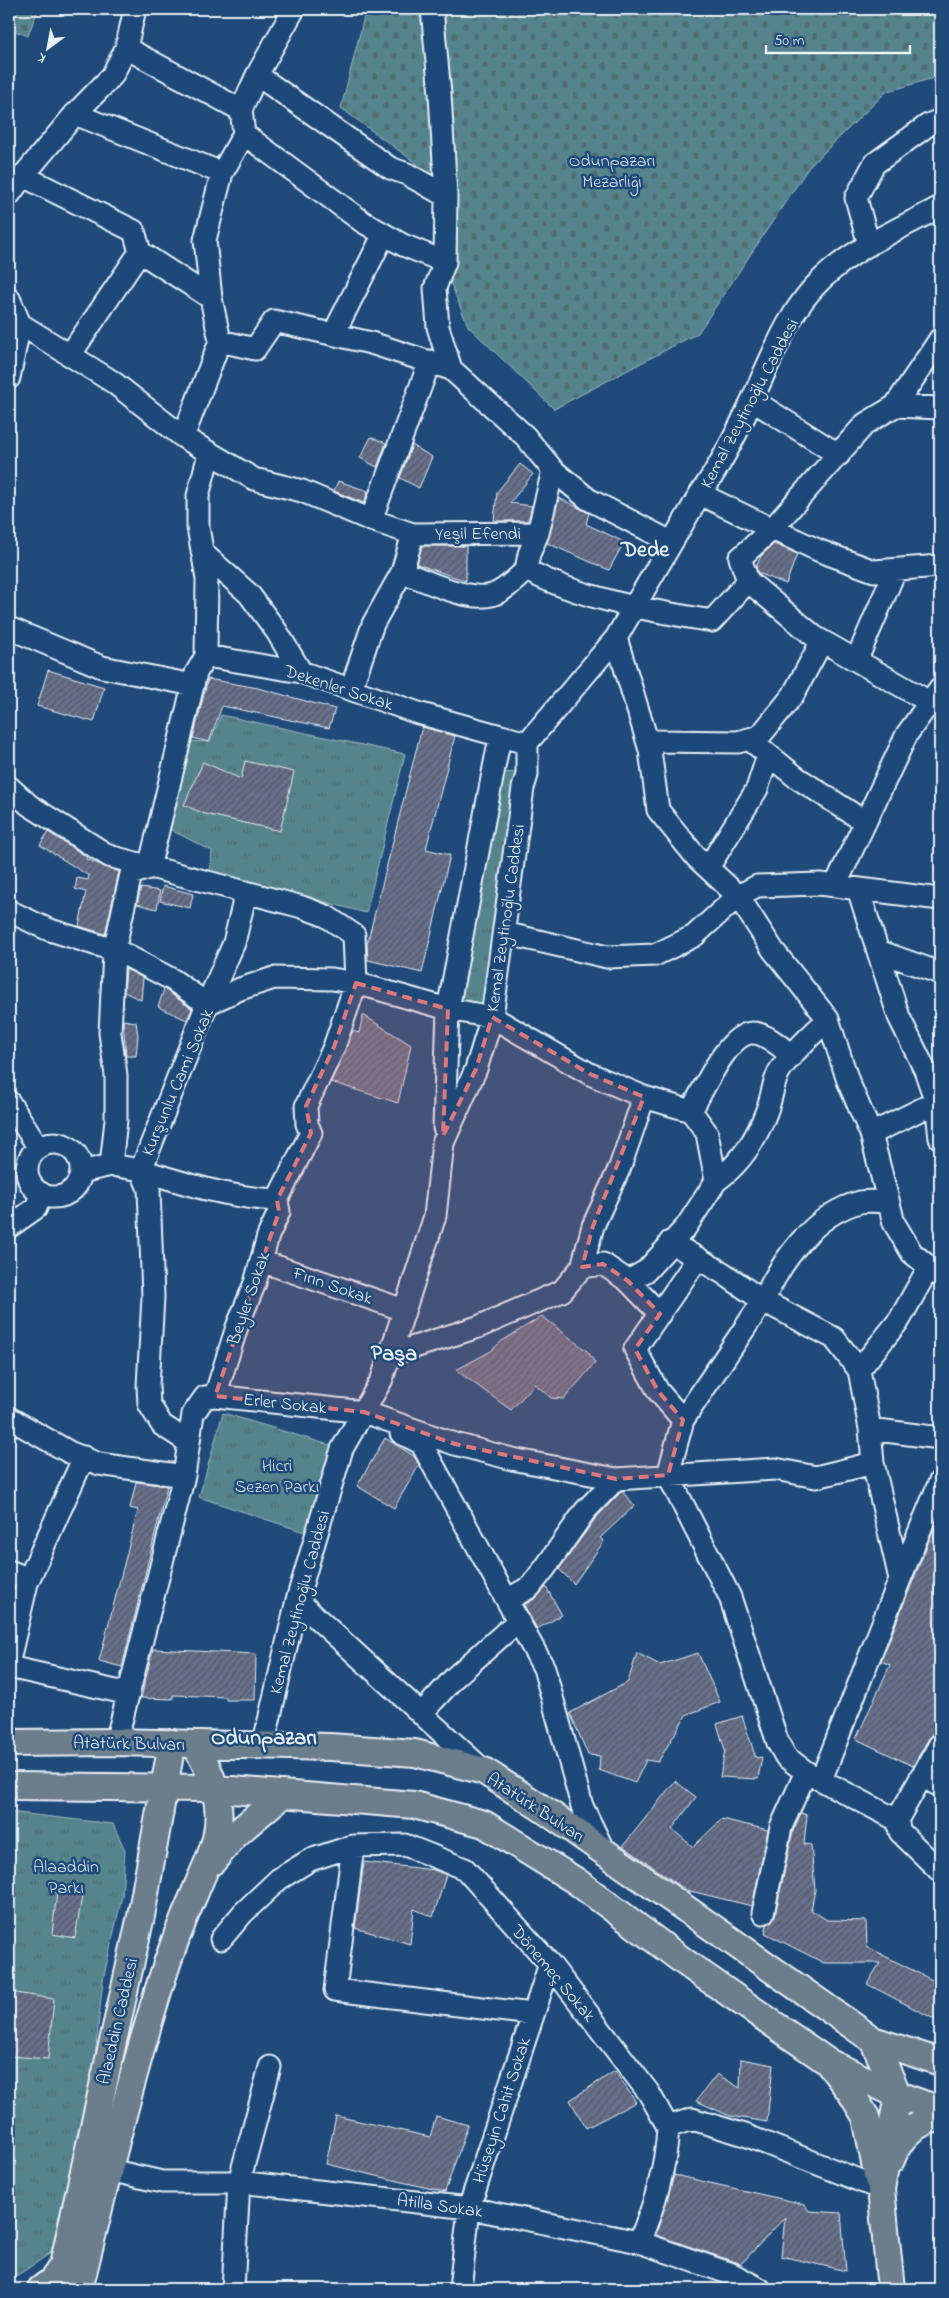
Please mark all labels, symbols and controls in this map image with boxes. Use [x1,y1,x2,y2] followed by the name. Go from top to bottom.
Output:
[22,22,72,72] north arrow
[766,22,910,54] scale bar
[774,30,805,52] text: 50 m
[32,46,50,68] text: K
[569,149,655,197] park label: Odunpazarı Mezarlığı
[695,314,808,494] street label: Kemal Zeytinoğlu Caddesi
[435,522,521,548] street label: Yeşil Efendi
[620,535,670,567] district label: Dede
[280,659,396,719] street label: Dekenler Sokak
[481,823,534,1014] street label: Kemal Zeytinoğlu Caddesi
[136,1005,222,1160] street label: Kurşunlu Cami Sokak
[221,1248,278,1350] street label: Beyler Sokak
[288,1261,376,1313] street label: Fırın Sokak
[371,1339,417,1371] district label: Paşa
[242,1388,328,1422] street label: Erler Sokak
[235,1454,319,1501] park label: Hicri Sezen Parkı
[264,1508,339,1698] street label: Kemal Zeytinoğlu Caddesi
[211,1723,317,1755] district label: Odunpazarı
[73,1731,185,1759] street label: Atatürk Bulvarı
[481,1767,589,1850] street label: Atatürk Bulvarı
[33,1855,99,1902] park label: Alaaddin Parkı
[503,1919,601,2029] street label: Dönemeç Sokak
[92,1956,146,2087] street label: Alaeddin Caddesi
[467,2034,539,2187] street label: Hüseyin Cahit Sokak
[395,2188,484,2226] street label: Atilla Sokak

